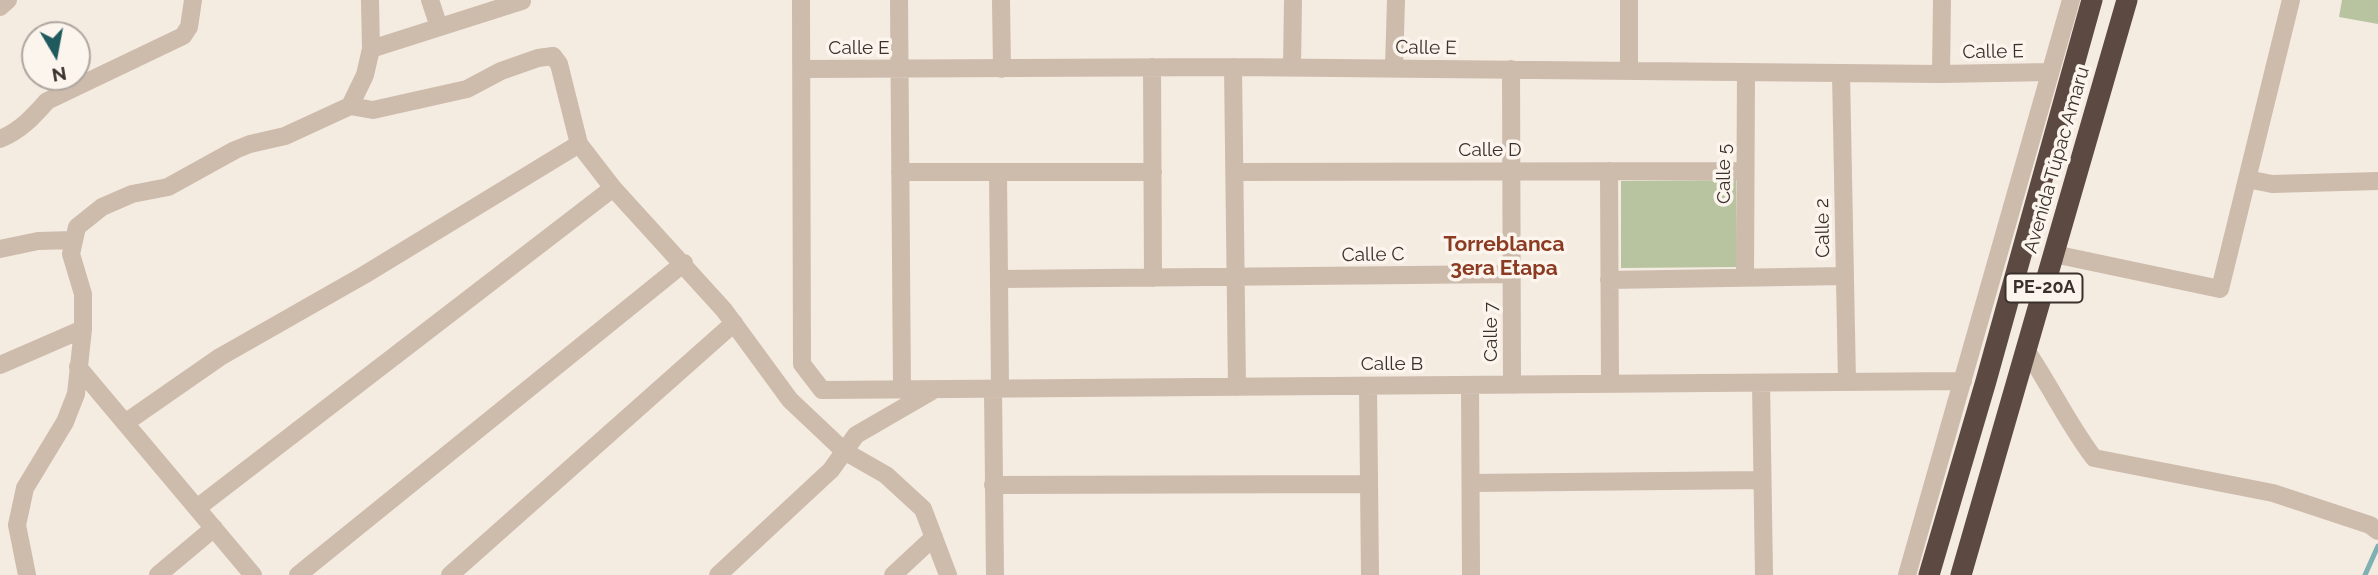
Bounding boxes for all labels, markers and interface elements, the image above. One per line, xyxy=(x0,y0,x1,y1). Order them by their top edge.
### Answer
north arrow xyxy=(21,21,91,91)
street label: Calle E xyxy=(1395,36,1457,60)
street label: Calle E xyxy=(828,37,890,59)
street label: Calle E xyxy=(1962,40,2024,64)
text: N xyxy=(50,63,68,87)
street label: Avenida Túpac Amaru xyxy=(2019,64,2095,256)
street label: Calle D xyxy=(1458,139,1522,161)
street label: Calle 5 xyxy=(1713,144,1735,204)
street label: Calle 2 xyxy=(1811,198,1835,258)
district label: Torreblanca 3era Etapa xyxy=(1444,232,1564,282)
street label: Calle C xyxy=(1341,243,1405,267)
road number: PE-20A xyxy=(2006,274,2082,302)
street label: Calle 7 xyxy=(1480,302,1502,362)
street label: Calle B xyxy=(1361,353,1423,375)

